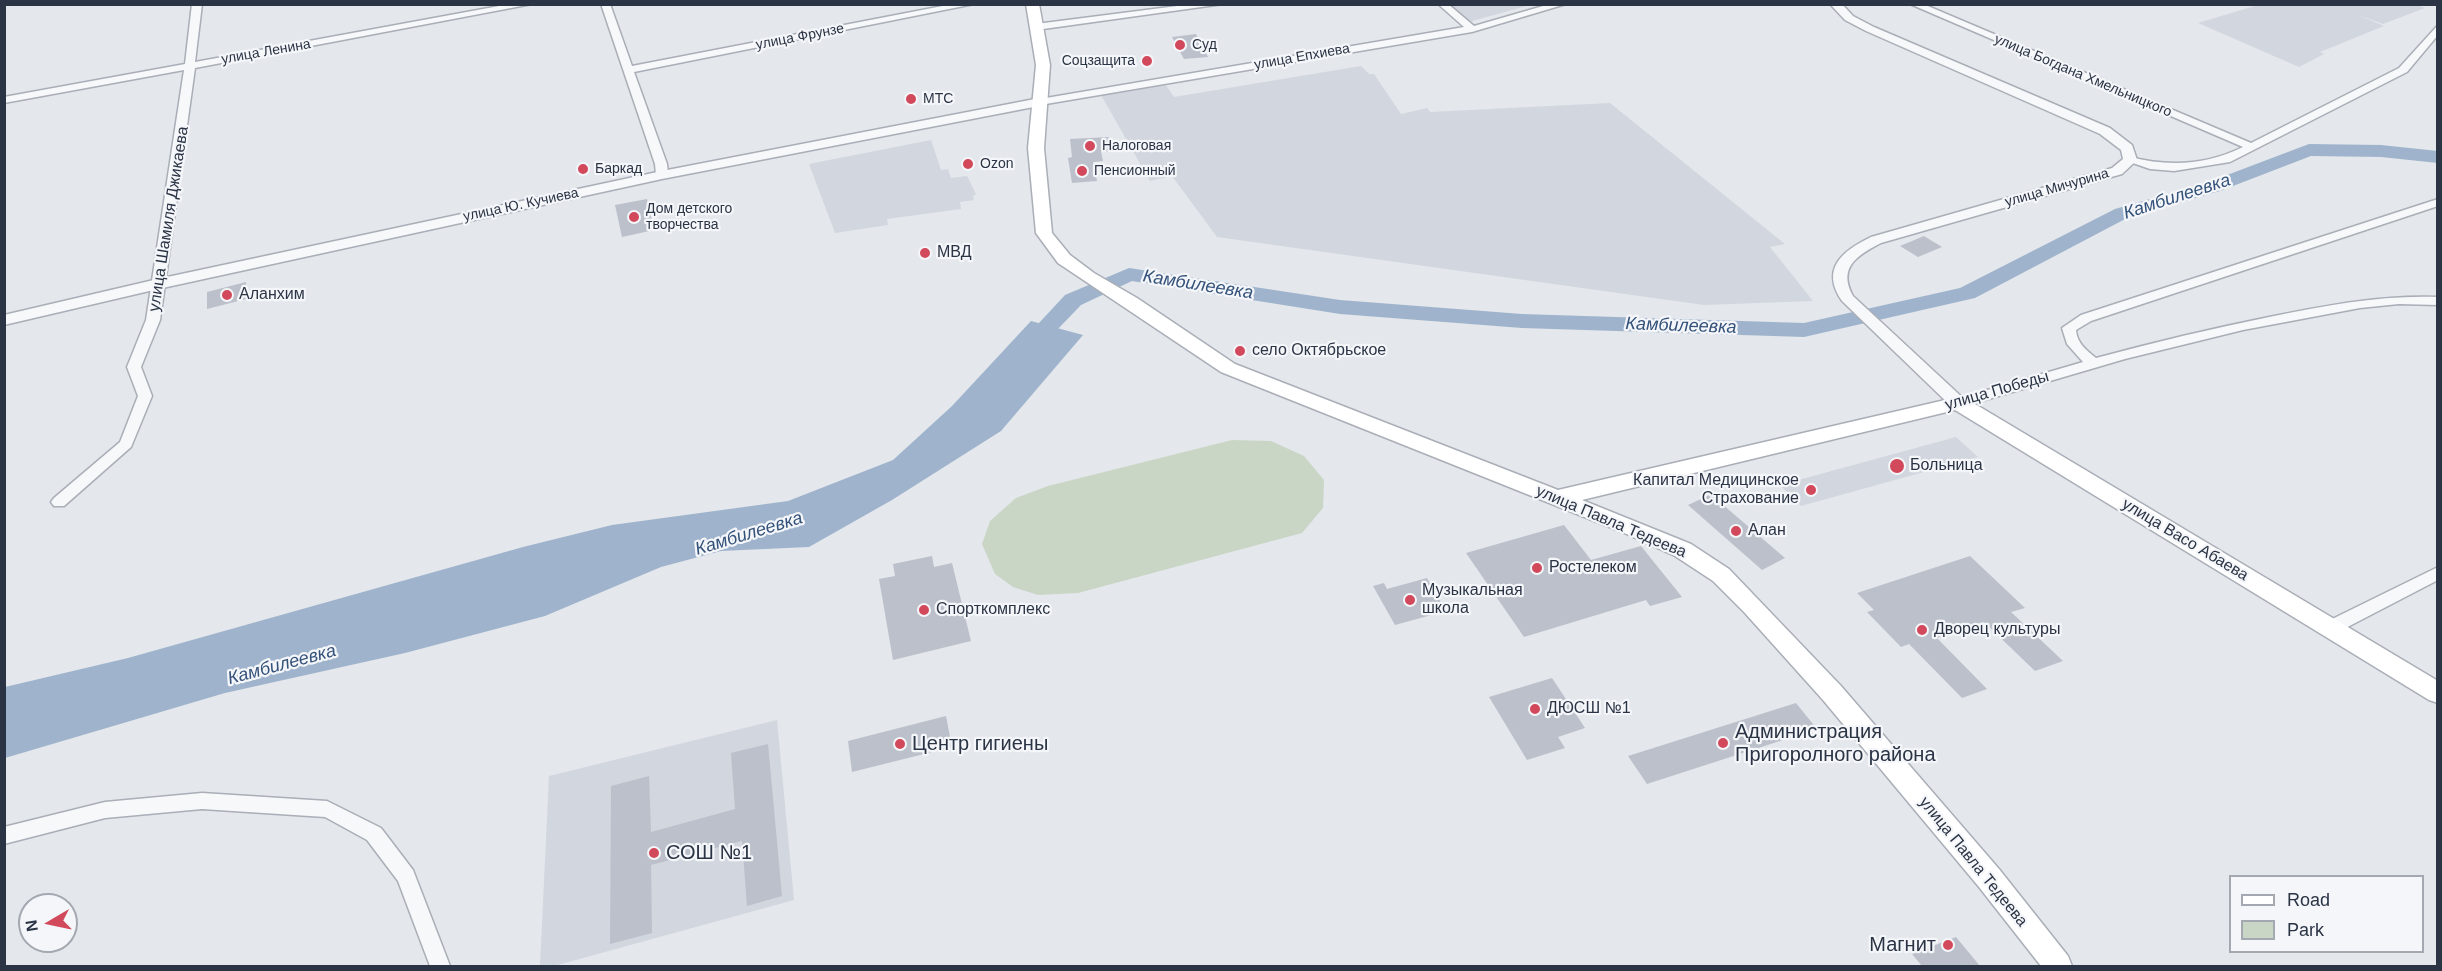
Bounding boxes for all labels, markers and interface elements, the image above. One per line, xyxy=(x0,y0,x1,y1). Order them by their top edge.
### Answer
street label: улица Фрунзе xyxy=(755,20,845,54)
street label: улица Богдана Хмельницкого xyxy=(1992,31,2174,121)
street label: улица Ленина xyxy=(220,36,312,68)
place label: Суд xyxy=(1192,37,1217,53)
marker: Суд xyxy=(1173,38,1187,52)
street label: улица Епхиева xyxy=(1253,40,1351,74)
place label: Соцзащита xyxy=(1062,53,1135,69)
marker: Соцзащита xyxy=(1140,54,1154,68)
place label: МТС xyxy=(923,91,953,107)
marker: МТС xyxy=(904,92,918,106)
street label: улица Шамиля Джикаева xyxy=(145,125,193,313)
place label: Налоговая xyxy=(1102,138,1171,154)
marker: Налоговая xyxy=(1083,139,1097,153)
place label: Ozon xyxy=(980,156,1013,172)
marker: Ozon xyxy=(961,157,975,171)
place label: Баркад xyxy=(595,161,642,177)
marker: Баркад xyxy=(576,162,590,176)
place label: Пенсионный xyxy=(1094,163,1176,179)
marker: Пенсионный xyxy=(1075,164,1089,178)
street label: улица Мичурина xyxy=(2003,165,2111,211)
water label: Камбилеевка xyxy=(2121,170,2233,224)
street label: улица Ю. Кучиева xyxy=(462,185,580,225)
place label: Дом детского творчества xyxy=(646,201,732,234)
marker: Дом детского творчества xyxy=(627,210,641,224)
place label: МВД xyxy=(937,243,971,263)
marker: МВД xyxy=(918,246,932,260)
water label: Камбилеевка xyxy=(1141,266,1255,304)
place label: Аланхим xyxy=(239,285,305,305)
marker: Аланхим xyxy=(220,288,234,302)
water label: Камбилеевка xyxy=(1625,313,1737,339)
place label: село Октябрьское xyxy=(1252,341,1386,361)
marker: село Октябрьское xyxy=(1233,344,1247,358)
street label: улица Победы xyxy=(1943,367,2051,415)
place label: Больница xyxy=(1910,456,1983,476)
marker: Больница xyxy=(1888,457,1906,475)
place label: Капитал Медицинское Страхование xyxy=(1633,471,1799,509)
street label: улица Павла Тедеева xyxy=(1533,482,1689,562)
marker: Капитал Медицинское Страхование xyxy=(1804,483,1818,497)
street label: улица Васо Абаева xyxy=(2118,495,2252,585)
water label: Камбилеевка xyxy=(693,507,805,561)
place label: Алан xyxy=(1748,521,1786,541)
marker: Алан xyxy=(1729,524,1743,538)
place label: Ростелеком xyxy=(1549,558,1637,578)
marker: Ростелеком xyxy=(1530,561,1544,575)
place label: Музыкальная школа xyxy=(1422,581,1523,619)
marker: Музыкальная школа xyxy=(1403,593,1417,607)
place label: Спорткомплекс xyxy=(936,600,1050,620)
marker: Спорткомплекс xyxy=(917,603,931,617)
place label: Дворец культуры xyxy=(1934,620,2060,640)
marker: Дворец культуры xyxy=(1915,623,1929,637)
water label: Камбилеевка xyxy=(226,640,338,690)
place label: ДЮСШ №1 xyxy=(1547,699,1631,719)
marker: ДЮСШ №1 xyxy=(1528,702,1542,716)
place label: Администрация Пригоролного района xyxy=(1735,720,1936,767)
place label: Центр гигиены xyxy=(912,732,1048,756)
marker: Администрация Пригоролного района xyxy=(1716,736,1730,750)
marker: Центр гигиены xyxy=(893,737,907,751)
street label: улица Павла Тедеева xyxy=(1915,793,2031,931)
place label: СОШ №1 xyxy=(666,841,752,865)
marker: СОШ №1 xyxy=(647,846,661,860)
legend xyxy=(2229,875,2424,953)
text: Road xyxy=(2287,890,2330,910)
north arrow xyxy=(18,893,78,953)
text: N xyxy=(22,919,41,933)
text: Park xyxy=(2287,920,2324,940)
place label: Магнит xyxy=(1869,933,1936,957)
marker: Магнит xyxy=(1941,938,1955,952)

